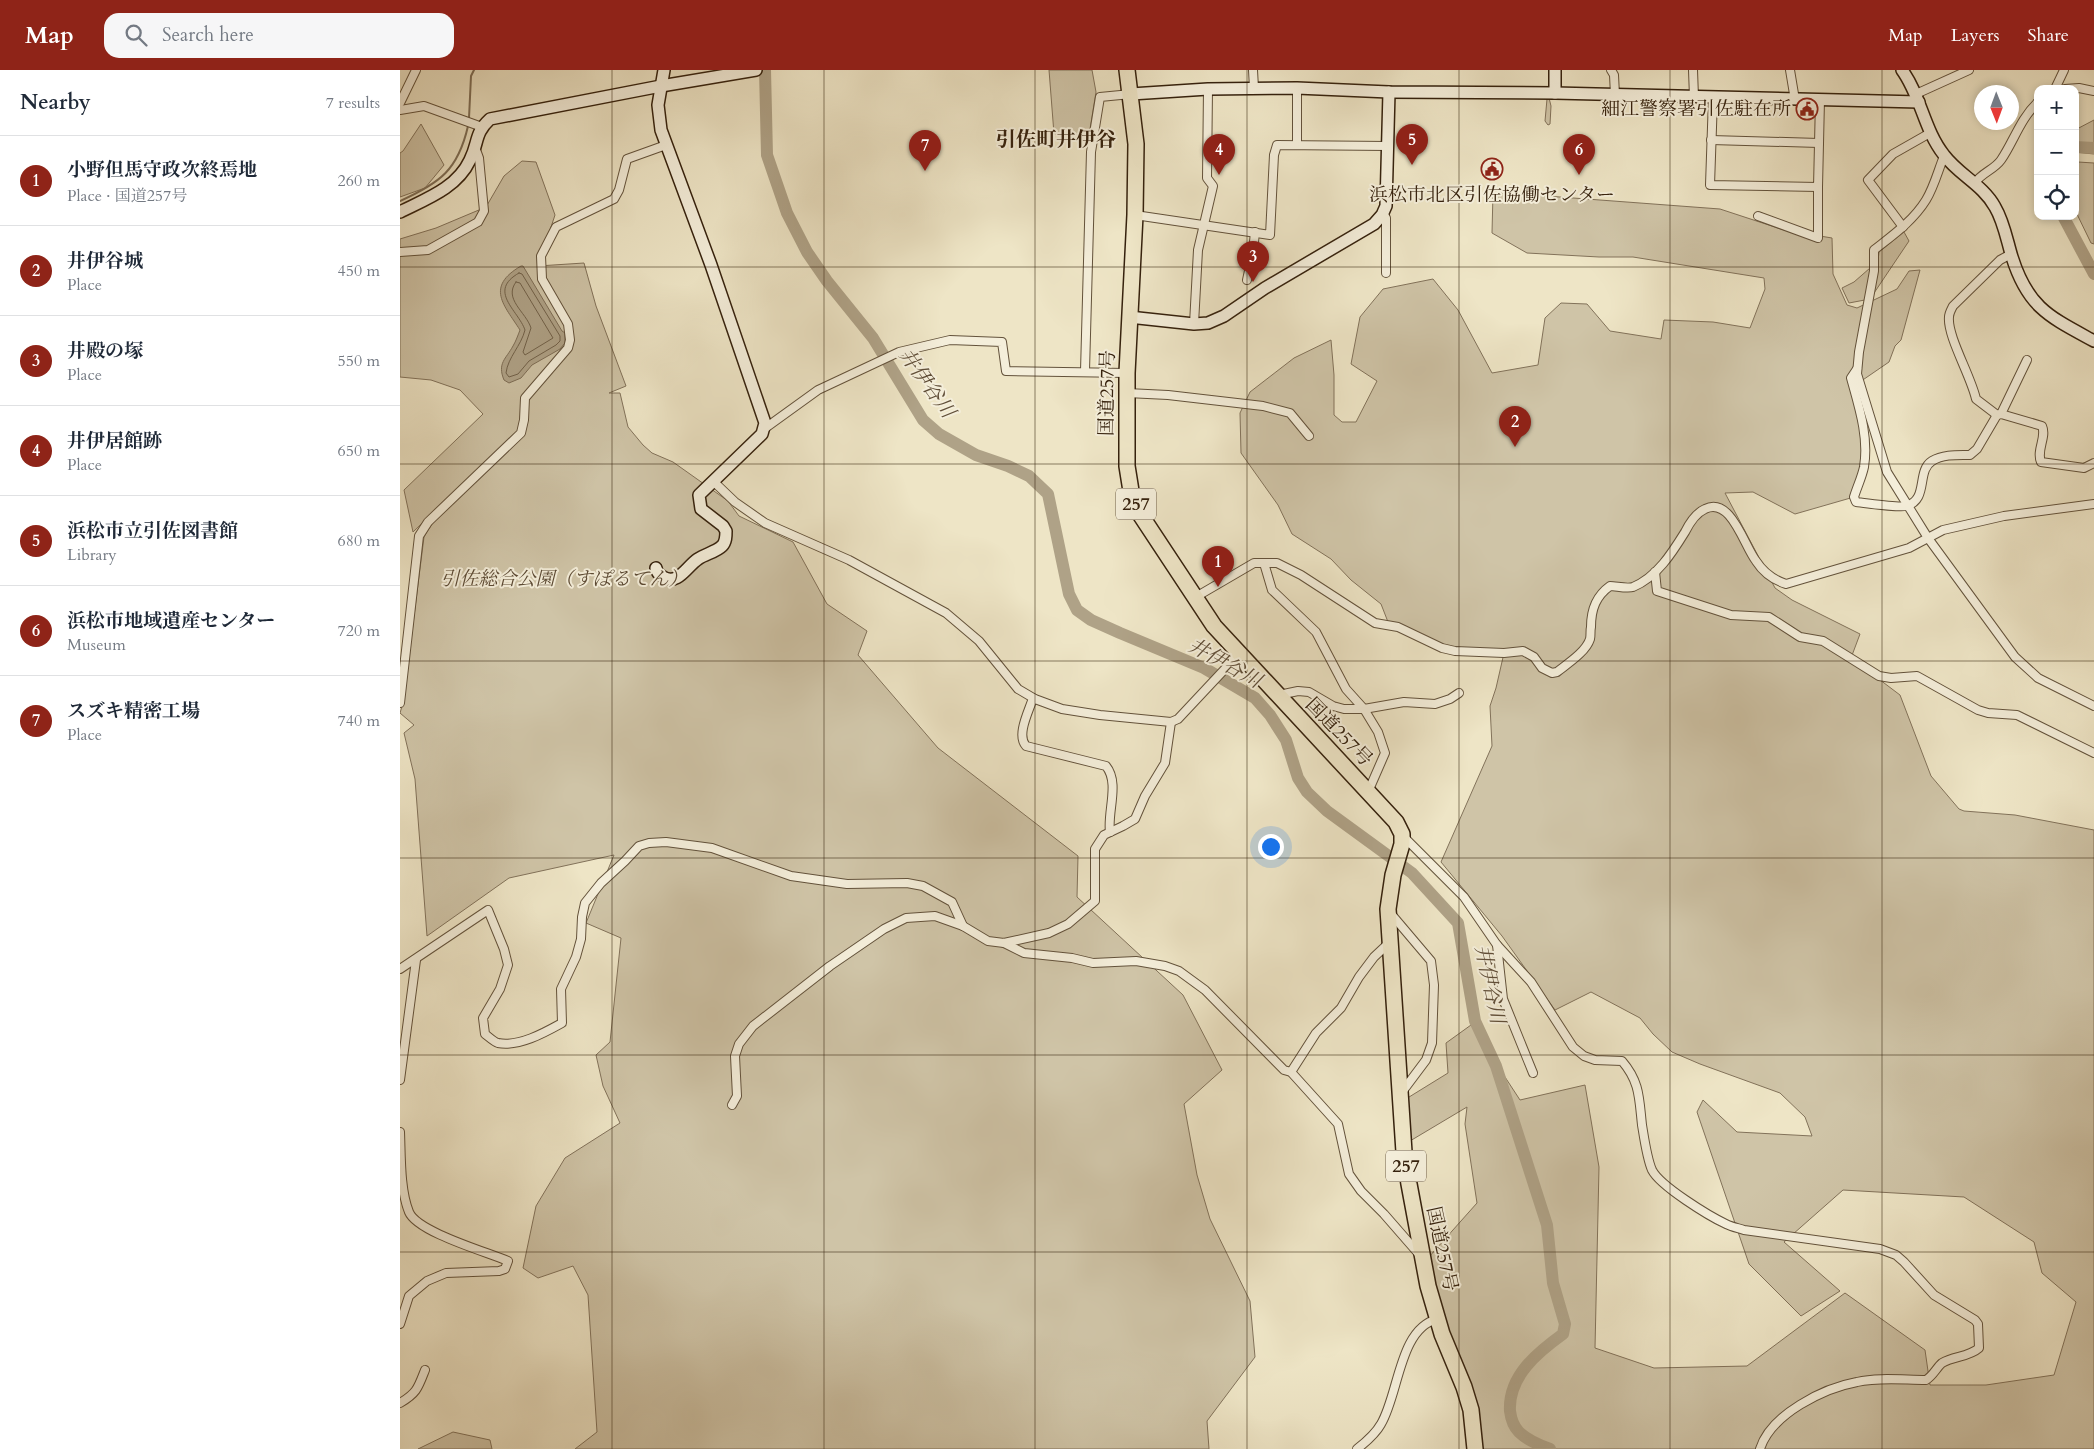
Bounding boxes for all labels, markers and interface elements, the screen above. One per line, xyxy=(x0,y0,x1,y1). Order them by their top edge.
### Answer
search box xyxy=(104,13,454,58)
text: Map xyxy=(25,19,74,52)
icon: search xyxy=(122,21,150,49)
text: Search here xyxy=(162,22,254,48)
text: Map xyxy=(1888,23,1923,48)
text: Layers xyxy=(1951,23,2000,48)
text: Share xyxy=(2028,23,2069,48)
north arrow xyxy=(1974,85,2019,130)
map controls xyxy=(2034,85,2079,220)
button: + xyxy=(2034,85,2079,130)
text: Nearby xyxy=(20,88,91,117)
text: 7 results xyxy=(326,92,380,114)
place label: 細江警察署引佐駐在所 xyxy=(1601,96,1791,122)
public building icon: 細江警察署引佐駐在所 xyxy=(1795,97,1819,121)
pin: 5 xyxy=(1396,124,1428,165)
district label: 引佐町井伊谷 xyxy=(996,126,1116,153)
pin: 7 xyxy=(909,130,941,171)
button: − xyxy=(2034,130,2079,175)
pin: 4 xyxy=(1203,134,1235,175)
pin: 6 xyxy=(1563,134,1595,175)
text: 小野但馬守政次終焉地 xyxy=(67,157,257,183)
public building icon: 浜松市北区引佐協働センター xyxy=(1480,157,1504,181)
text: 1 xyxy=(32,170,40,192)
text: 260 m xyxy=(338,170,380,192)
button: locate xyxy=(2034,175,2079,220)
place label: 浜松市北区引佐協働センター xyxy=(1369,182,1615,208)
text: Place · 国道257号 xyxy=(67,185,187,207)
pin: 3 xyxy=(1237,241,1269,282)
text: 井伊谷城 xyxy=(67,248,143,274)
text: 2 xyxy=(32,260,40,282)
text: 450 m xyxy=(338,260,380,282)
text: Place xyxy=(67,274,102,296)
text: 井殿の塚 xyxy=(67,338,143,364)
water label: 井伊谷川 xyxy=(893,343,963,425)
text: 3 xyxy=(32,350,40,372)
text: 550 m xyxy=(338,350,380,372)
street label: 国道257号 xyxy=(1093,350,1121,436)
text: Place xyxy=(67,364,102,386)
pin: 2 xyxy=(1499,406,1531,447)
text: 井伊居館跡 xyxy=(67,428,162,454)
text: 4 xyxy=(32,440,40,462)
text: 650 m xyxy=(338,440,380,462)
text: Place xyxy=(67,454,102,476)
road number: 257 xyxy=(1116,488,1156,519)
text: 浜松市立引佐図書館 xyxy=(67,518,238,544)
text: 5 xyxy=(32,530,40,552)
text: 680 m xyxy=(338,530,380,552)
text: Library xyxy=(67,544,117,566)
pin: 1 xyxy=(1202,546,1234,587)
park label: 引佐総合公園（すぽるてん） xyxy=(441,566,687,592)
text: 浜松市地域遺産センター xyxy=(67,608,275,634)
text: 6 xyxy=(32,620,40,642)
text: 720 m xyxy=(338,620,380,642)
water label: 井伊谷川 xyxy=(1183,632,1268,695)
text: Museum xyxy=(67,634,126,656)
street label: 国道257号 xyxy=(1300,692,1378,772)
text: スズキ精密工場 xyxy=(67,698,200,724)
text: 7 xyxy=(32,710,40,732)
text: 740 m xyxy=(338,710,380,732)
text: Place xyxy=(67,724,102,746)
your location xyxy=(1258,834,1284,860)
water label: 井伊谷川 xyxy=(1468,942,1512,1028)
road number: 257 xyxy=(1386,1150,1426,1182)
street label: 国道257号 xyxy=(1420,1204,1464,1294)

